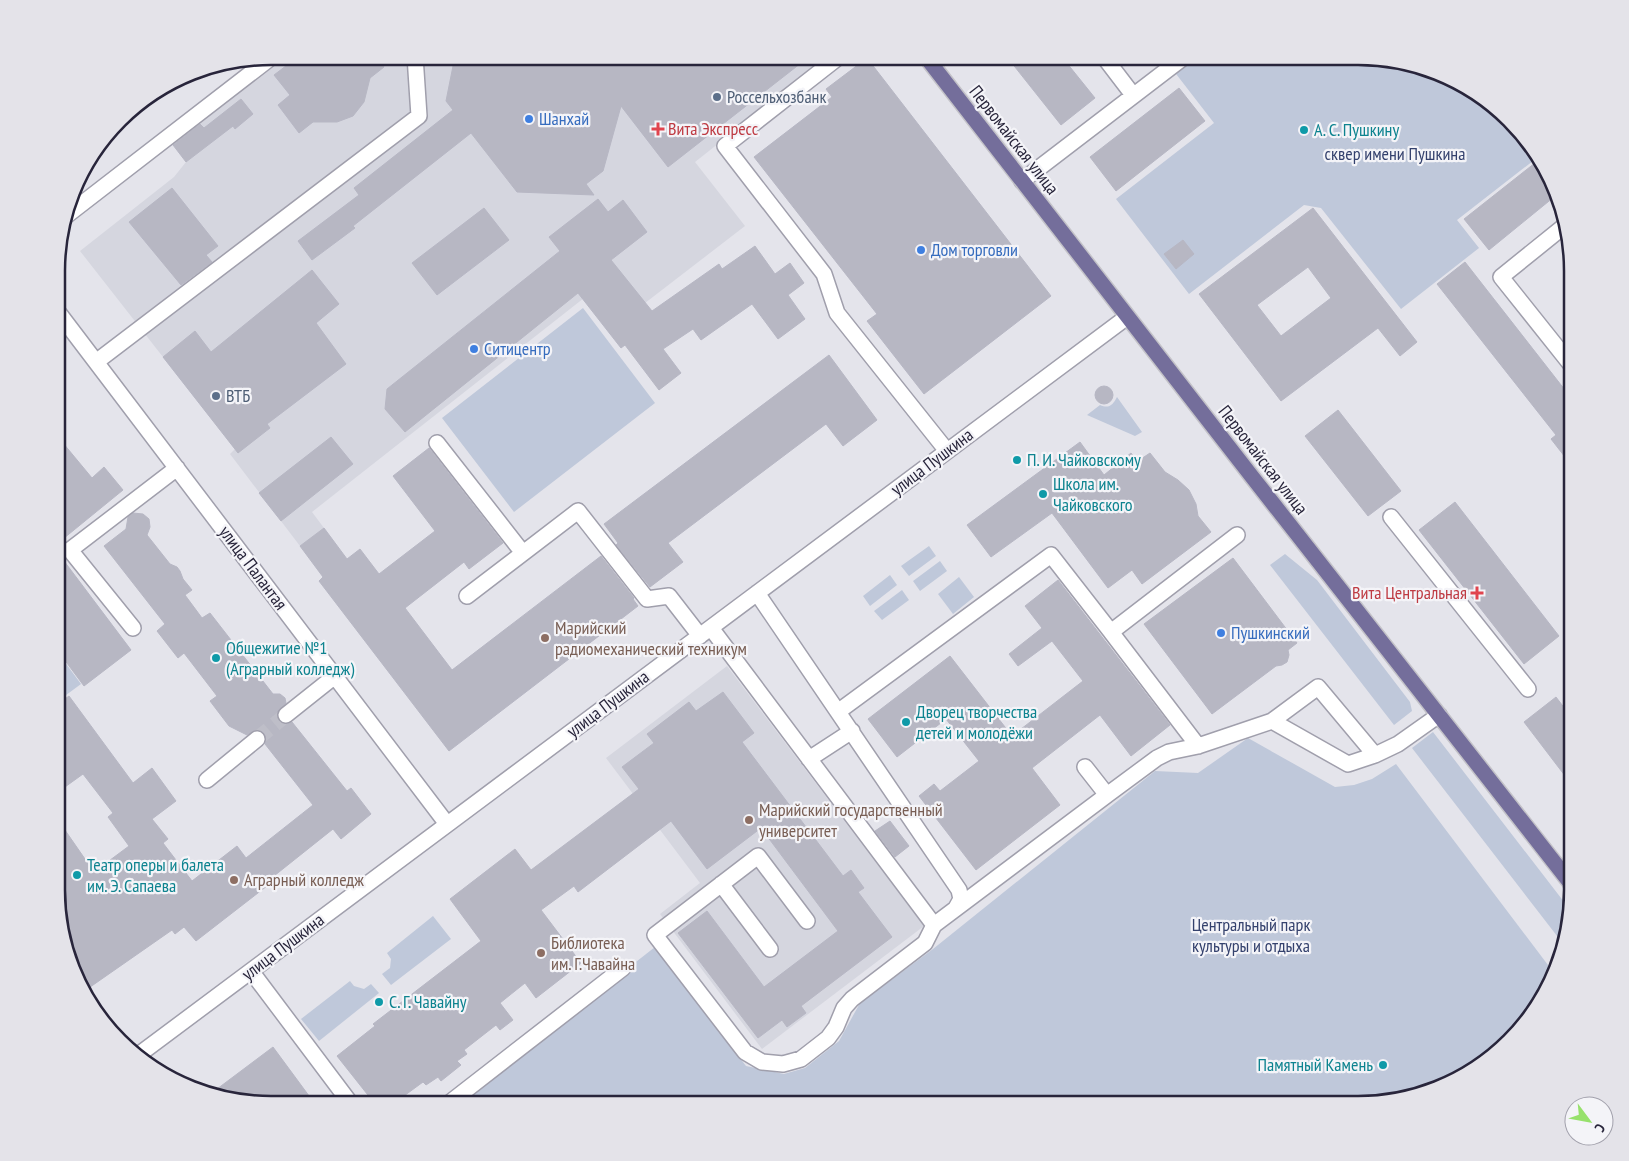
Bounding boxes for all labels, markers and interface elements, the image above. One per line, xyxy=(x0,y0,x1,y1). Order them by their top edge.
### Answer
street label: Первомайская улица xyxy=(965,80,1064,199)
place label: Россельхозбанк xyxy=(727,85,826,108)
marker: Россельхозбанк xyxy=(711,91,723,103)
place label: Шанхай xyxy=(539,107,589,130)
marker: Шанхай xyxy=(523,113,535,125)
place label: Вита Экспресс xyxy=(668,117,759,140)
place label: А. С. Пушкину xyxy=(1314,118,1399,141)
marker: Вита Экспресс xyxy=(652,123,664,135)
marker: А. С. Пушкину xyxy=(1298,124,1310,136)
park label: сквер имени Пушкина xyxy=(1325,142,1465,165)
place label: Дом торговли xyxy=(931,238,1018,261)
marker: Дом торговли xyxy=(915,244,927,256)
place label: Ситицентр xyxy=(484,337,551,360)
marker: Ситицентр xyxy=(468,343,480,355)
place label: ВТБ xyxy=(226,384,250,407)
marker: ВТБ xyxy=(210,390,222,402)
street label: Первомайская улица xyxy=(1214,400,1313,519)
street label: улица Пушкина xyxy=(886,423,978,500)
place label: П. И. Чайковскому xyxy=(1027,448,1141,471)
marker: П. И. Чайковскому xyxy=(1011,454,1023,466)
place label: Школа им. Чайковского xyxy=(1053,472,1133,516)
marker: Школа им. Чайковского xyxy=(1037,488,1049,500)
street label: улица Палантая xyxy=(214,521,293,614)
place label: Вита Центральная xyxy=(1352,581,1467,604)
marker: Вита Центральная xyxy=(1471,587,1483,599)
place label: Марийский радиомеханический техникум xyxy=(555,616,747,660)
place label: Пушкинский xyxy=(1231,621,1310,644)
marker: Пушкинский xyxy=(1215,627,1227,639)
marker: Марийский радиомеханический техникум xyxy=(539,632,551,644)
place label: Общежитие №1 (Аграрный колледж) xyxy=(226,636,355,680)
marker: Общежитие №1 (Аграрный колледж) xyxy=(210,652,222,664)
street label: улица Пушкина xyxy=(562,665,654,742)
place label: Дворец творчества детей и молодёжи xyxy=(916,700,1037,744)
marker: Дворец творчества детей и молодёжи xyxy=(900,716,912,728)
place label: Марийский государственный университет xyxy=(759,798,943,842)
marker: Марийский государственный университет xyxy=(743,814,755,826)
place label: Театр оперы и балета им. Э. Сапаева xyxy=(87,853,224,897)
place label: Аграрный колледж xyxy=(244,868,364,891)
marker: Театр оперы и балета им. Э. Сапаева xyxy=(71,869,83,881)
marker: Аграрный колледж xyxy=(228,874,240,886)
street label: улица Пушкина xyxy=(237,908,329,985)
park label: Центральный парк культуры и отдыха xyxy=(1192,913,1310,957)
place label: Библиотека им. Г.Чавайна xyxy=(551,931,635,975)
marker: Библиотека им. Г.Чавайна xyxy=(535,947,547,959)
place label: С. Г. Чавайну xyxy=(389,990,467,1013)
marker: С. Г. Чавайну xyxy=(373,996,385,1008)
place label: Памятный Камень xyxy=(1257,1053,1373,1076)
marker: Памятный Камень xyxy=(1377,1059,1389,1071)
north arrow xyxy=(1564,1096,1614,1146)
text: С xyxy=(1590,1120,1609,1136)

